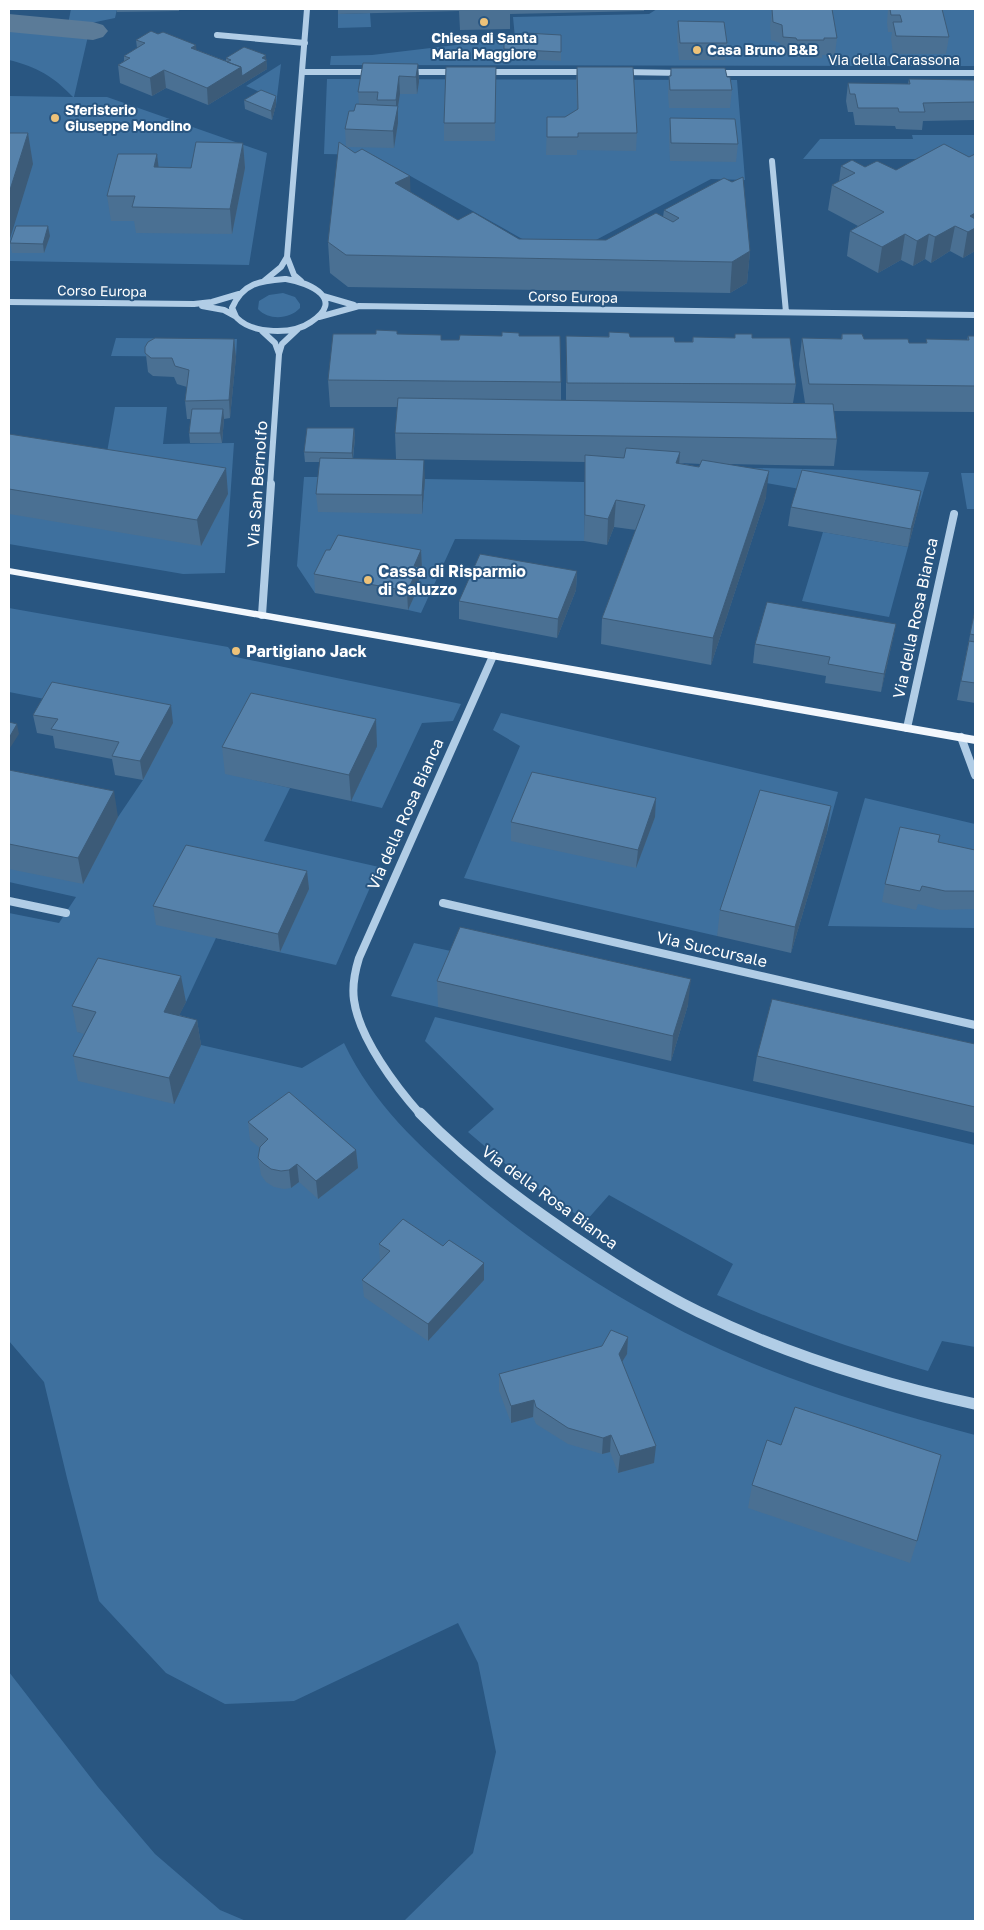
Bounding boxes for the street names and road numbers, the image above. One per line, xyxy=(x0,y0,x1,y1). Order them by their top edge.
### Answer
street label: Via della Carassona xyxy=(828,51,960,68)
street label: Corso Europa xyxy=(57,281,147,300)
street label: Corso Europa xyxy=(528,287,618,306)
street label: Via San Bernolfo xyxy=(243,420,271,548)
street label: Via della Rosa Bianca xyxy=(888,536,942,700)
street label: Via della Rosa Bianca xyxy=(363,735,447,893)
street label: Via Succursale xyxy=(655,927,769,971)
street label: Via della Rosa Bianca xyxy=(478,1141,622,1253)

